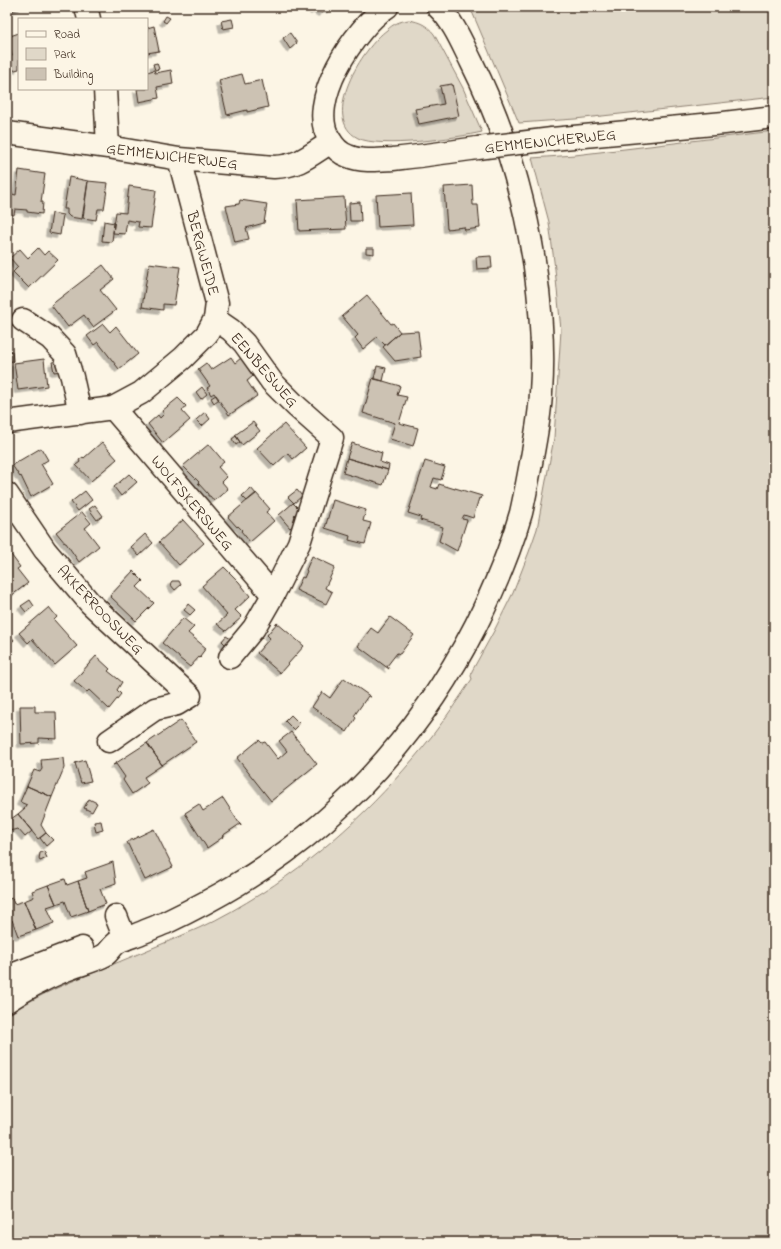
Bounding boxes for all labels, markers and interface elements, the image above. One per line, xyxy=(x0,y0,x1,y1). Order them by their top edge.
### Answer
legend xyxy=(18,18,148,90)
text: Road xyxy=(54,26,80,44)
text: Park xyxy=(54,46,76,64)
text: Building xyxy=(53,66,93,85)
street label: GEMMENICHERWEG xyxy=(483,123,617,161)
street label: GEMMENICHERWEG xyxy=(105,137,239,177)
street label: BERGWEIDE xyxy=(179,208,225,299)
street label: EENBESWEG xyxy=(224,327,303,413)
street label: WOLFSKERSWEG xyxy=(144,450,239,556)
street label: AKKERROOSWEG xyxy=(51,560,149,661)

